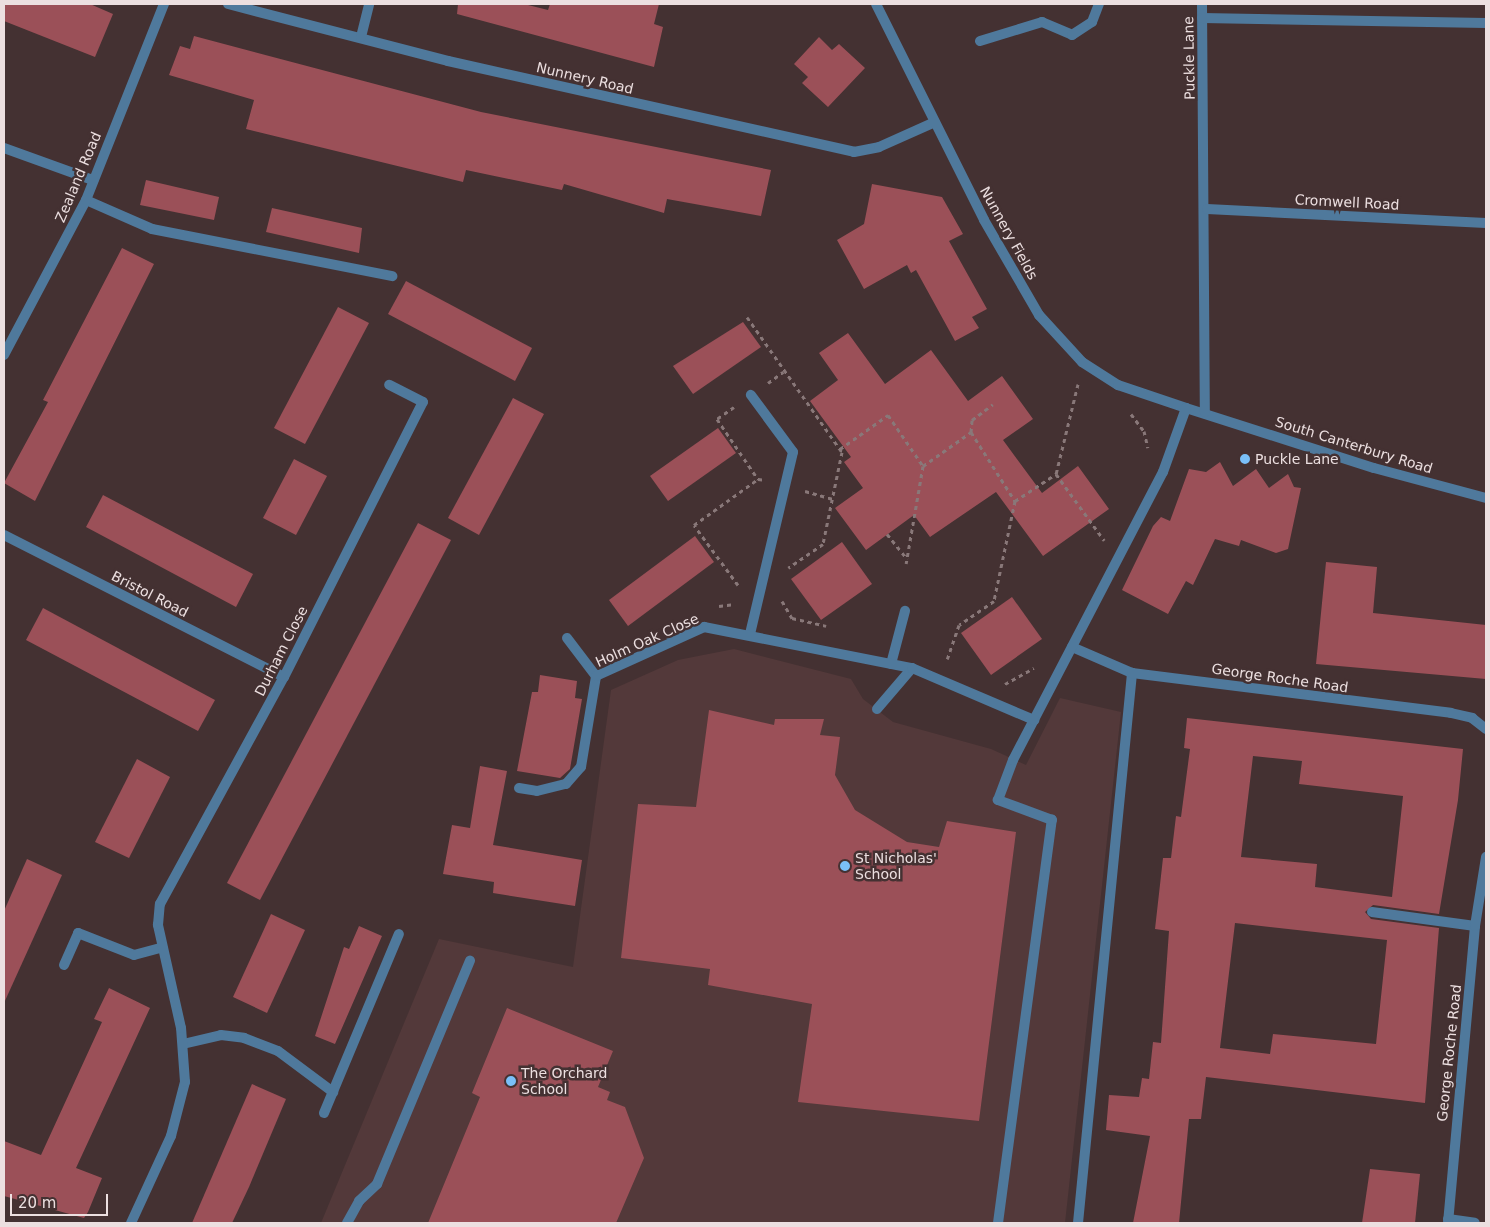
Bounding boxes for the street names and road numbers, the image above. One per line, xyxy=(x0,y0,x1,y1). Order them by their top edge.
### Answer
street label: Puckle Lane xyxy=(1180,16,1198,100)
street label: Nunnery Road xyxy=(535,59,635,97)
street label: Zealand Road xyxy=(51,129,105,225)
street label: Nunnery Fields xyxy=(976,184,1042,282)
street label: Cromwell Road xyxy=(1294,191,1400,213)
street label: South Canterbury Road xyxy=(1273,413,1435,477)
street label: Bristol Road xyxy=(109,567,191,621)
street label: Durham Close xyxy=(251,603,311,699)
street label: Holm Oak Close xyxy=(593,610,701,670)
street label: George Roche Road xyxy=(1211,660,1349,696)
street label: George Roche Road xyxy=(1433,984,1465,1122)

